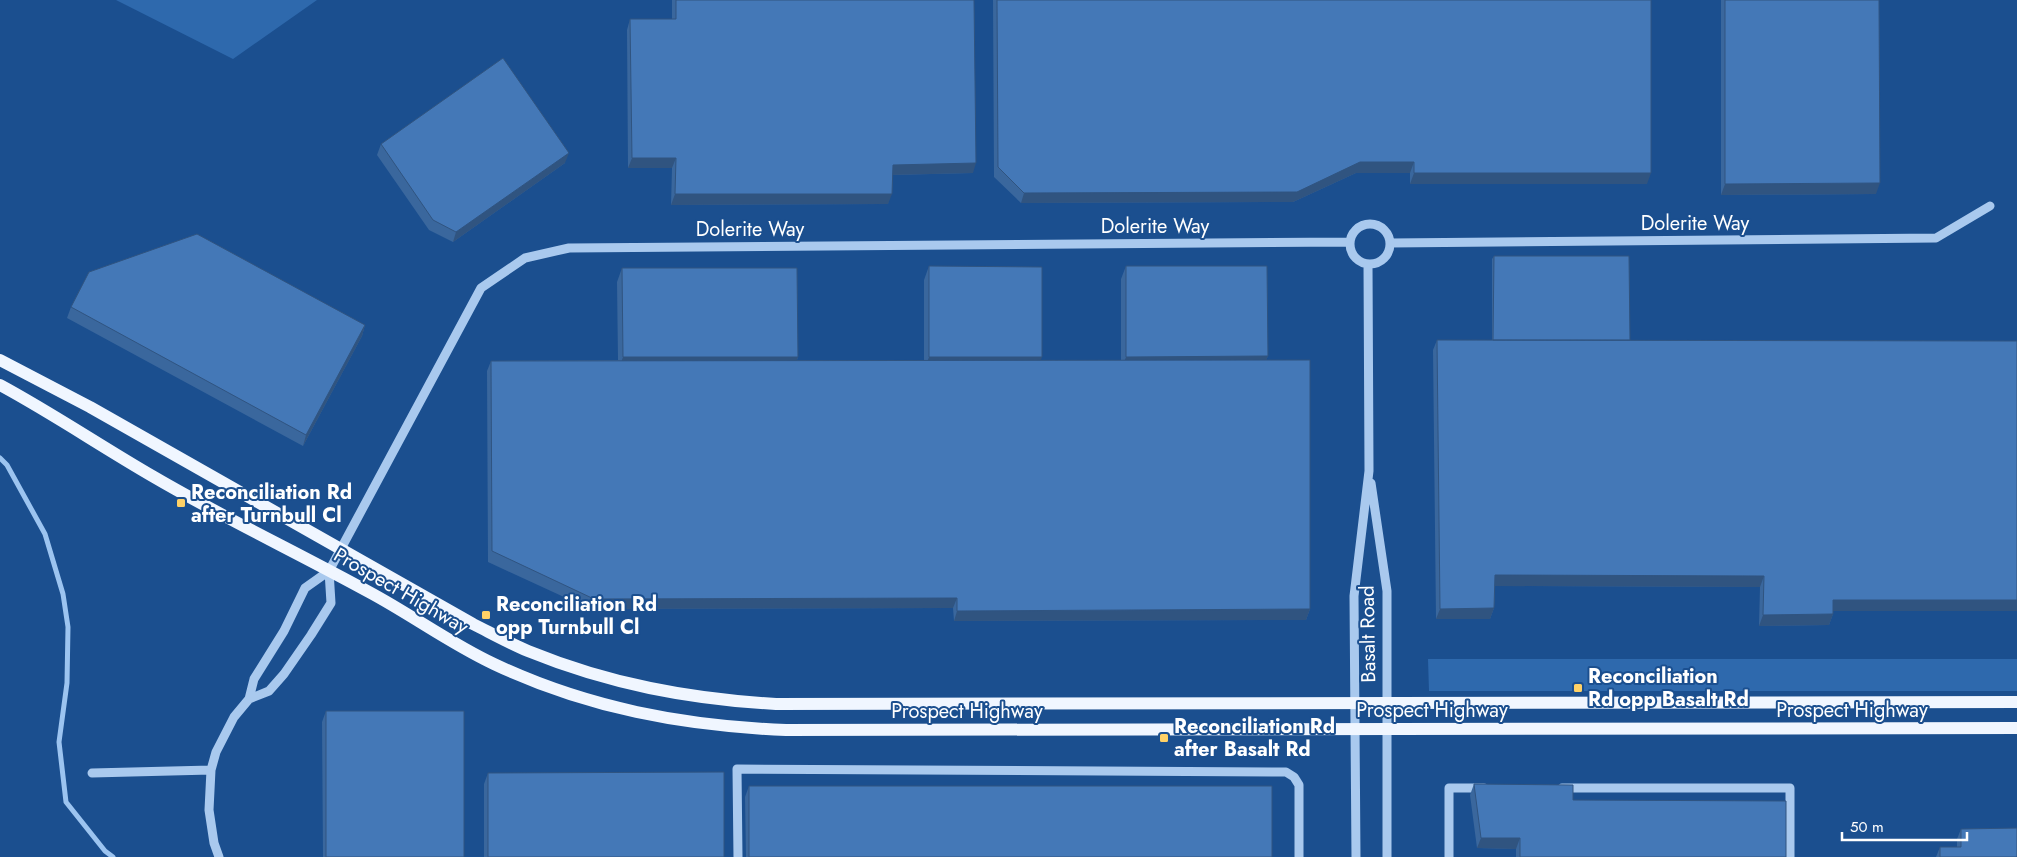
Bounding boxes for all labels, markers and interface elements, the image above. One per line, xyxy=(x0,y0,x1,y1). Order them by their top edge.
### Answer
street label: Dolerite Way xyxy=(1641,209,1750,238)
street label: Dolerite Way xyxy=(1101,212,1210,241)
street label: Dolerite Way xyxy=(696,215,805,244)
place label: Reconciliation Rd after Turnbull Cl xyxy=(191,478,352,530)
marker: Reconciliation Rd after Turnbull Cl xyxy=(175,497,187,509)
street label: Prospect Highway xyxy=(328,541,474,641)
street label: Basalt Road xyxy=(1353,585,1383,683)
place label: Reconciliation Rd opp Turnbull Cl xyxy=(496,590,657,642)
marker: Reconciliation Rd opp Turnbull Cl xyxy=(480,609,492,621)
place label: Reconciliation Rd opp Basalt Rd xyxy=(1588,662,1749,714)
marker: Reconciliation Rd opp Basalt Rd xyxy=(1572,682,1584,694)
street label: Prospect Highway xyxy=(1356,696,1508,725)
street label: Prospect Highway xyxy=(1776,696,1928,725)
street label: Prospect Highway xyxy=(891,697,1043,726)
place label: Reconciliation Rd after Basalt Rd xyxy=(1174,712,1335,764)
marker: Reconciliation Rd after Basalt Rd xyxy=(1158,732,1170,744)
scale bar xyxy=(1842,810,1967,842)
text: 50 m xyxy=(1850,816,1884,838)

